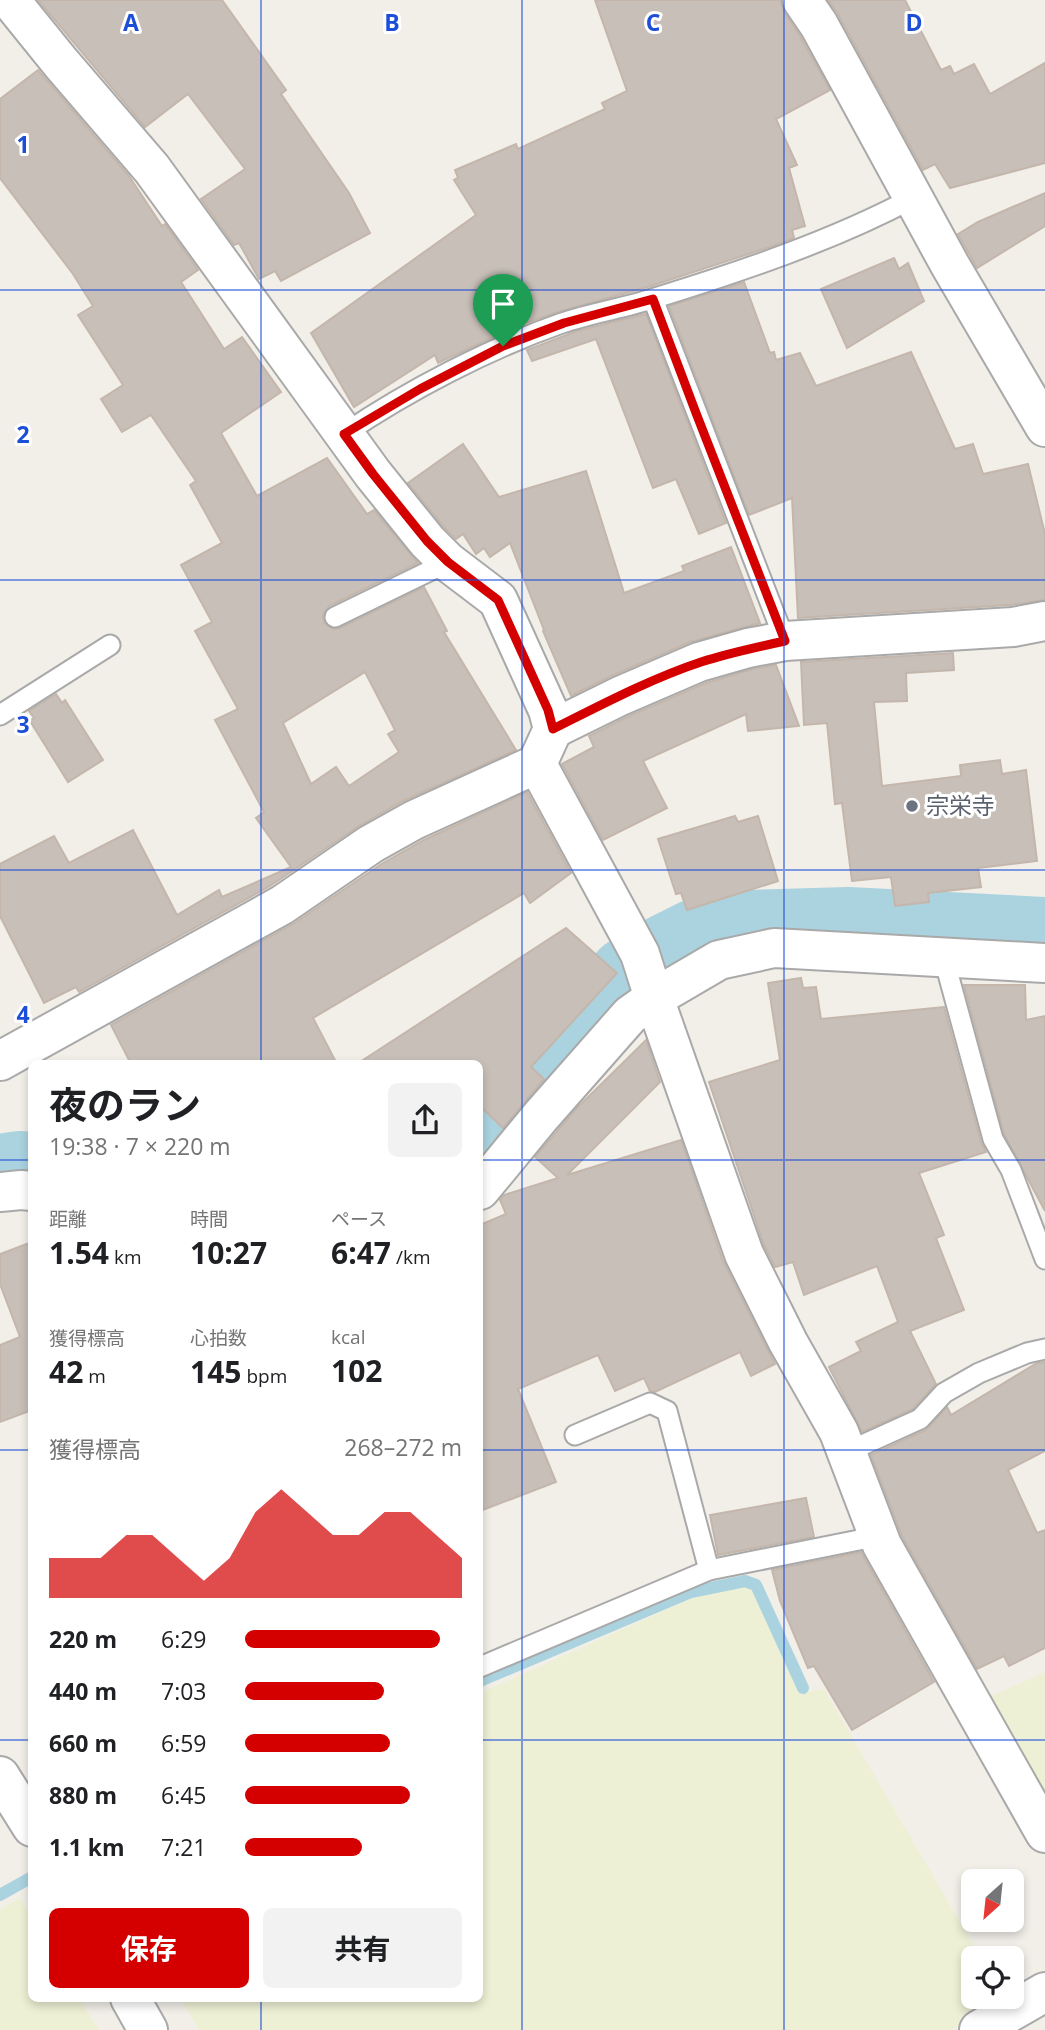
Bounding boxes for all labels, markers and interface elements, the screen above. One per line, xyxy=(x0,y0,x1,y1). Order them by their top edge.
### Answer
text: A xyxy=(123,6,139,38)
text: B xyxy=(384,6,400,38)
text: C xyxy=(646,6,660,38)
text: D xyxy=(905,6,923,38)
text: 1 xyxy=(16,128,30,160)
pin xyxy=(473,274,533,346)
icon: arrive xyxy=(484,285,522,323)
text: 2 xyxy=(16,418,30,450)
text: 3 xyxy=(16,708,30,740)
place label: 宗栄寺 xyxy=(926,789,995,821)
marker: 宗栄寺 xyxy=(904,798,920,814)
text: 4 xyxy=(16,998,30,1030)
text: 夜のラン xyxy=(49,1078,201,1130)
button: share xyxy=(388,1083,462,1157)
text: 19:38 · 7 × 220 m xyxy=(49,1130,231,1162)
text: 距離 xyxy=(49,1206,87,1232)
text: 時間 xyxy=(190,1206,228,1232)
text: ペース xyxy=(331,1206,387,1232)
text: 1.54 xyxy=(49,1232,109,1273)
text: 10:27 xyxy=(190,1232,267,1273)
text: 6:47 xyxy=(331,1232,391,1273)
text: km xyxy=(109,1244,142,1270)
text: /km xyxy=(391,1244,431,1270)
text: kcal xyxy=(331,1324,365,1350)
text: 獲得標高 xyxy=(49,1325,125,1351)
text: 心拍数 xyxy=(190,1325,247,1351)
text: 102 xyxy=(331,1350,382,1391)
text: 42 xyxy=(49,1351,83,1392)
text: 145 xyxy=(190,1351,241,1392)
text: m xyxy=(83,1363,106,1389)
text: bpm xyxy=(241,1363,287,1389)
text: 268–272 m xyxy=(344,1431,462,1463)
text: 獲得標高 xyxy=(49,1433,141,1465)
text: 220 m xyxy=(49,1623,117,1655)
text: 6:29 xyxy=(161,1623,207,1655)
text: 440 m xyxy=(49,1675,117,1707)
text: 7:03 xyxy=(161,1675,207,1707)
text: 660 m xyxy=(49,1727,117,1759)
text: 6:59 xyxy=(161,1727,207,1759)
text: 880 m xyxy=(49,1779,117,1811)
text: 6:45 xyxy=(161,1779,207,1811)
text: 1.1 km xyxy=(49,1831,125,1863)
text: 7:21 xyxy=(161,1831,207,1863)
north arrow xyxy=(961,1869,1024,1932)
map controls xyxy=(961,1869,1024,2009)
button: 保存 xyxy=(49,1908,249,1988)
button: 共有 xyxy=(263,1908,462,1988)
button: locate xyxy=(961,1946,1024,2009)

